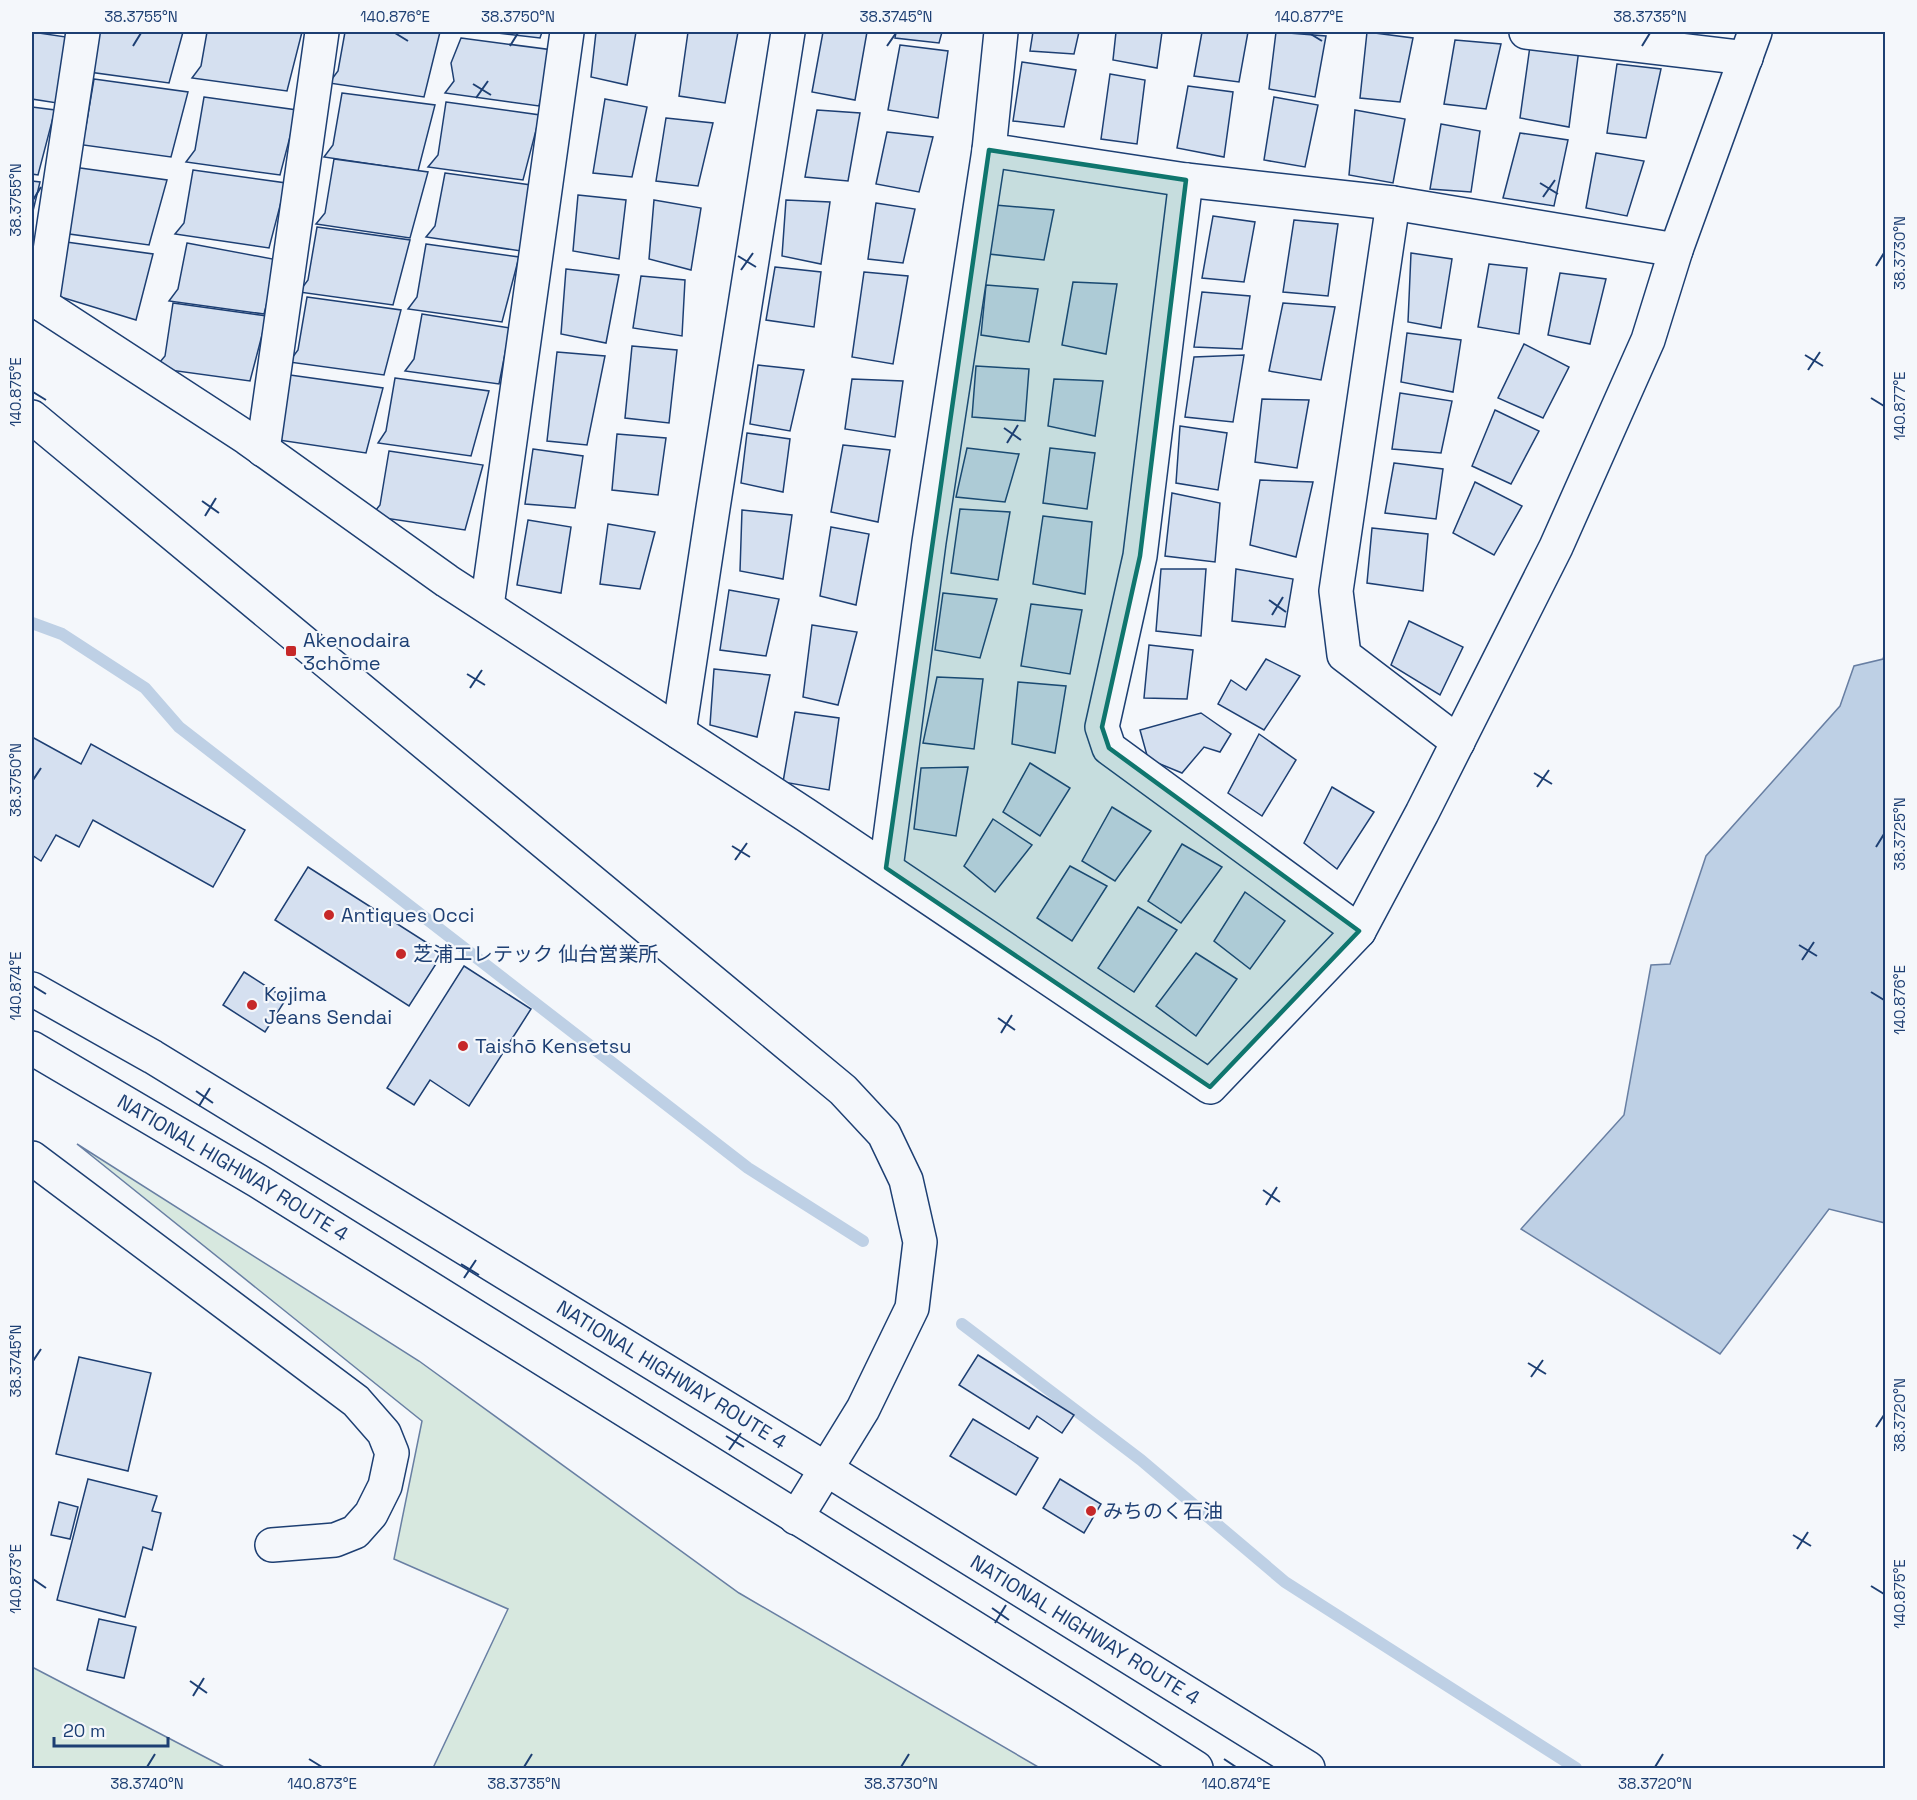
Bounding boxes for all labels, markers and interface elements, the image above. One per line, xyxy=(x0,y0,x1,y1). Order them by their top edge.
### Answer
text: 38.3755°N xyxy=(104,7,178,26)
text: 140.876°E xyxy=(360,7,430,26)
text: 38.3750°N xyxy=(481,7,555,26)
text: 38.3745°N xyxy=(860,7,932,26)
text: 140.877°E xyxy=(1274,7,1344,26)
text: 38.3735°N xyxy=(1613,7,1687,26)
text: 38.3755°N xyxy=(6,163,25,237)
text: 38.3730°N xyxy=(1890,216,1909,290)
text: 140.875°E xyxy=(6,357,25,427)
text: 140.877°E xyxy=(1890,371,1909,441)
place label: Akenodaira 3chōme xyxy=(303,627,410,676)
marker: Akenodaira 3chōme xyxy=(284,644,298,658)
text: 38.3750°N xyxy=(6,743,25,817)
text: 38.3725°N xyxy=(1890,797,1909,871)
place label: Antiques Occi xyxy=(341,902,475,928)
marker: Antiques Occi xyxy=(322,908,336,922)
place label: 芝浦エレテック 仙台営業所 xyxy=(413,941,658,967)
marker: 芝浦エレテック 仙台営業所 xyxy=(394,947,408,961)
text: 140.874°E xyxy=(6,951,25,1021)
text: 140.876°E xyxy=(1890,965,1909,1035)
place label: Kojima Jeans Sendai xyxy=(264,981,392,1030)
marker: Kojima Jeans Sendai xyxy=(245,998,259,1012)
place label: Taishō Kensetsu xyxy=(475,1033,632,1059)
marker: Taishō Kensetsu xyxy=(456,1039,470,1053)
street label: NATIONAL HIGHWAY ROUTE 4 xyxy=(113,1088,353,1247)
street label: NATIONAL HIGHWAY ROUTE 4 xyxy=(552,1294,792,1455)
text: 38.3745°N xyxy=(6,1325,25,1397)
text: 38.3720°N xyxy=(1890,1378,1909,1452)
place label: みちのく石油 xyxy=(1103,1498,1223,1524)
marker: みちのく石油 xyxy=(1084,1504,1098,1518)
text: 140.873°E xyxy=(6,1544,25,1614)
street label: NATIONAL HIGHWAY ROUTE 4 xyxy=(966,1549,1205,1711)
text: 140.875°E xyxy=(1890,1559,1909,1629)
scale bar xyxy=(54,1710,168,1748)
text: 20 m xyxy=(63,1719,106,1742)
text: 38.3740°N xyxy=(110,1774,184,1793)
text: 140.873°E xyxy=(287,1774,357,1793)
text: 38.3735°N xyxy=(487,1774,561,1793)
text: 38.3730°N xyxy=(864,1774,938,1793)
text: 140.874°E xyxy=(1201,1774,1271,1793)
text: 38.3720°N xyxy=(1618,1774,1692,1793)

